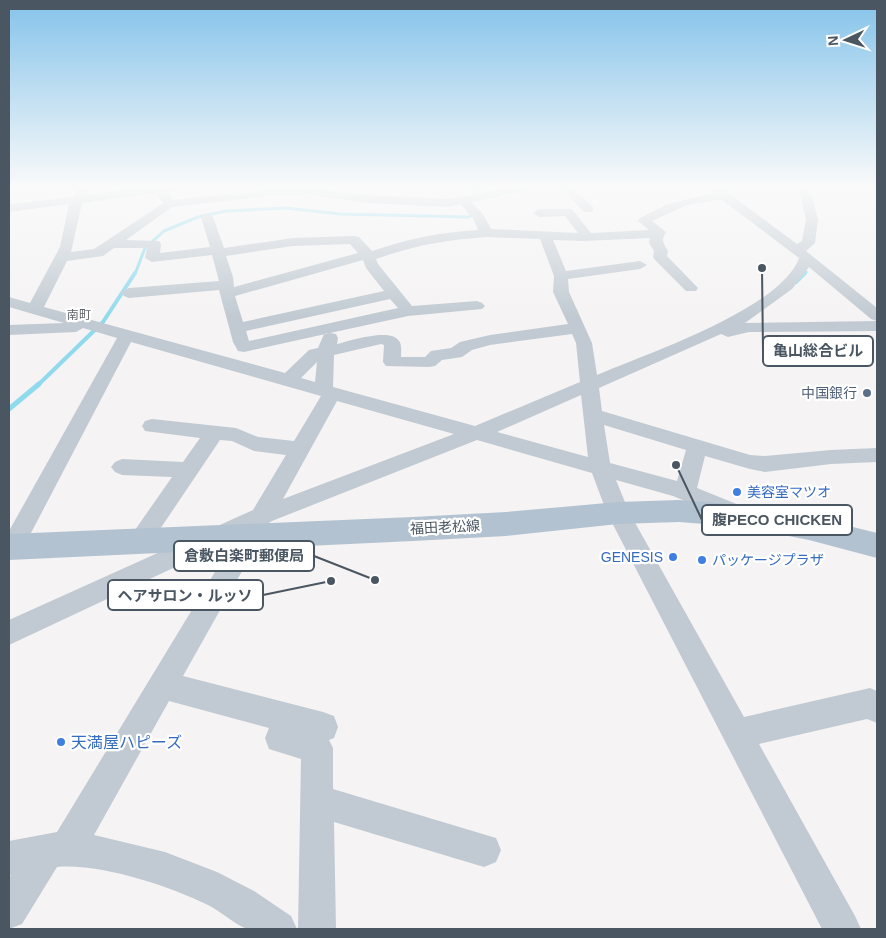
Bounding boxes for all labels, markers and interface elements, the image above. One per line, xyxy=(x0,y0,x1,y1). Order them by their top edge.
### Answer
north arrow xyxy=(821,15,871,65)
text: N xyxy=(825,35,841,47)
district label: 南町 xyxy=(67,308,91,322)
callout: 亀山総合ビル xyxy=(763,336,873,366)
text: 亀山総合ビル xyxy=(773,342,863,359)
place label: 中国銀行 xyxy=(801,385,857,401)
marker: 中国銀行 xyxy=(861,387,873,399)
place label: 美容室マツオ xyxy=(747,484,831,500)
marker: 美容室マツオ xyxy=(731,486,743,498)
callout: 腹PECO CHICKEN xyxy=(702,505,852,535)
text: 腹PECO CHICKEN xyxy=(712,511,842,528)
street label: 福田老松線 xyxy=(410,517,480,537)
callout: 倉敷白楽町郵便局 xyxy=(174,541,314,571)
text: 倉敷白楽町郵便局 xyxy=(184,547,304,564)
place label: GENESIS xyxy=(601,549,663,565)
marker: GENESIS xyxy=(667,551,679,563)
place label: パッケージプラザ xyxy=(712,552,824,568)
marker: パッケージプラザ xyxy=(696,554,708,566)
callout: ヘアサロン・ルッソ xyxy=(108,580,263,610)
text: ヘアサロン・ルッソ xyxy=(117,587,253,604)
place label: 天満屋ハピーズ xyxy=(71,734,182,751)
marker: 天満屋ハピーズ xyxy=(55,736,67,748)

